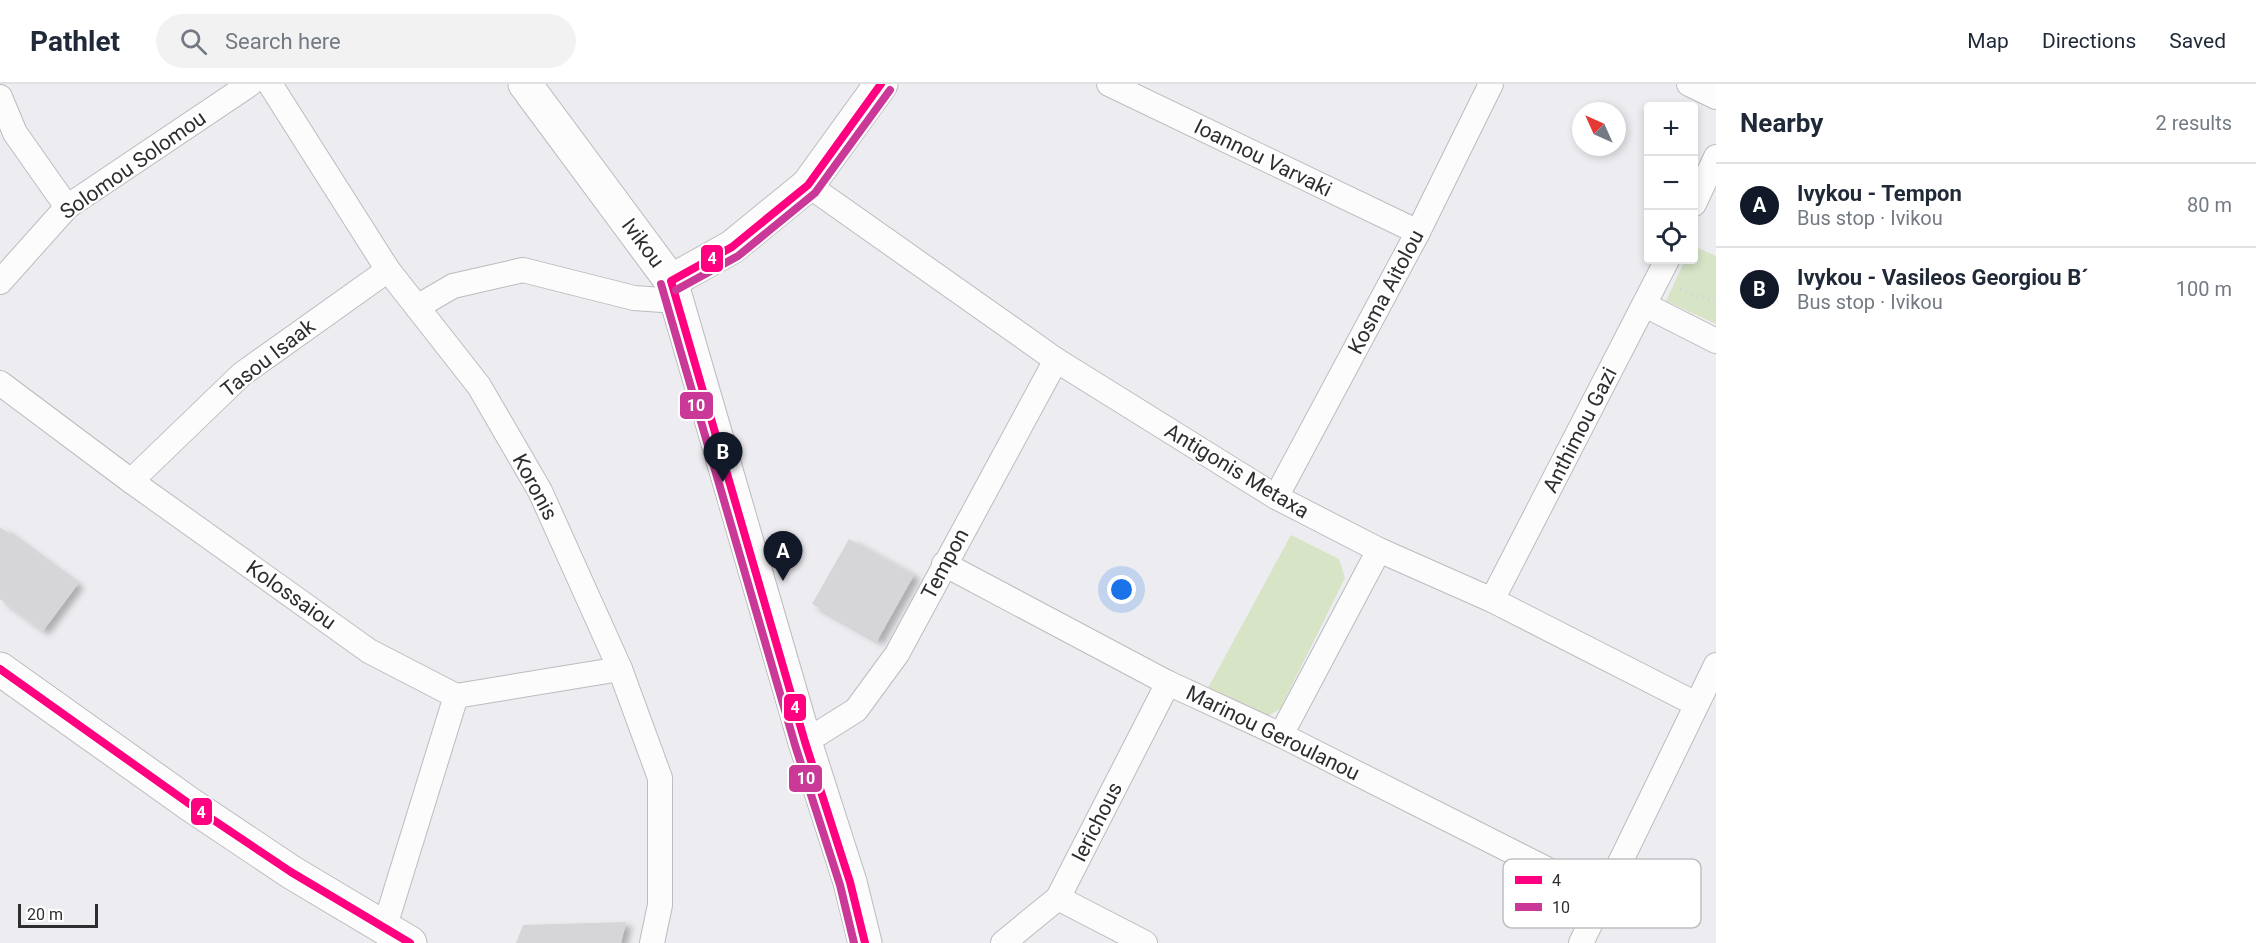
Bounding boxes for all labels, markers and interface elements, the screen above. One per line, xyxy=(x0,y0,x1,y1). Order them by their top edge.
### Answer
search box xyxy=(156,14,576,68)
text: Pathlet xyxy=(30,25,120,58)
icon: search xyxy=(177,25,210,58)
text: Search here xyxy=(225,29,341,54)
text: Map xyxy=(1967,29,2009,53)
text: Directions xyxy=(2042,29,2136,53)
text: Saved xyxy=(2169,29,2226,53)
north arrow xyxy=(1572,102,1626,156)
map controls xyxy=(1644,102,1698,264)
button: + xyxy=(1644,102,1698,156)
street label: Solomou Solomou xyxy=(56,106,210,224)
text: Nearby xyxy=(1740,108,1823,138)
text: 2 results xyxy=(2156,111,2232,135)
street label: Ioannou Varvaki xyxy=(1190,114,1336,202)
button: − xyxy=(1644,156,1698,210)
text: Ivykou - Tempon xyxy=(1797,181,1962,206)
text: A xyxy=(1753,193,1766,217)
text: 80 m xyxy=(2187,193,2232,217)
text: Bus stop · Ivikou xyxy=(1797,206,1943,230)
button: locate xyxy=(1644,210,1698,264)
street label: Ivikou xyxy=(617,214,669,272)
street label: Kosma Aitolou xyxy=(1343,226,1429,358)
line badge: 4 xyxy=(700,244,724,273)
text: 4 xyxy=(707,249,717,268)
text: Ivykou - Vasileos Georgiou B´ xyxy=(1797,265,2088,290)
text: B xyxy=(1753,277,1766,301)
text: 100 m xyxy=(2176,277,2232,301)
text: Bus stop · Ivikou xyxy=(1797,290,1943,314)
street label: Tasou Isaak xyxy=(216,314,320,402)
street label: Anthimou Gazi xyxy=(1538,363,1622,497)
line badge: 10 xyxy=(679,391,714,420)
text: 10 xyxy=(687,396,705,415)
street label: Antigonis Metaxa xyxy=(1161,419,1313,523)
pin: B xyxy=(704,432,742,482)
street label: Koronis xyxy=(508,450,562,524)
street label: Tempon xyxy=(916,525,974,603)
pin: A xyxy=(764,532,802,581)
street label: Kolossaiou xyxy=(242,555,340,635)
your location xyxy=(1107,575,1136,604)
street label: Marinou Geroulanou xyxy=(1182,681,1364,785)
line badge: 4 xyxy=(783,693,807,722)
text: 4 xyxy=(790,698,800,717)
line badge: 10 xyxy=(788,764,823,793)
text: 10 xyxy=(797,769,815,788)
street label: Ierichous xyxy=(1067,778,1127,866)
line badge: 4 xyxy=(190,797,213,826)
text: 4 xyxy=(196,803,206,822)
legend xyxy=(1503,859,1701,928)
text: 4 xyxy=(1552,871,1561,890)
text: 10 xyxy=(1552,898,1570,917)
scale bar xyxy=(18,901,98,928)
text: 20 m xyxy=(27,905,63,924)

